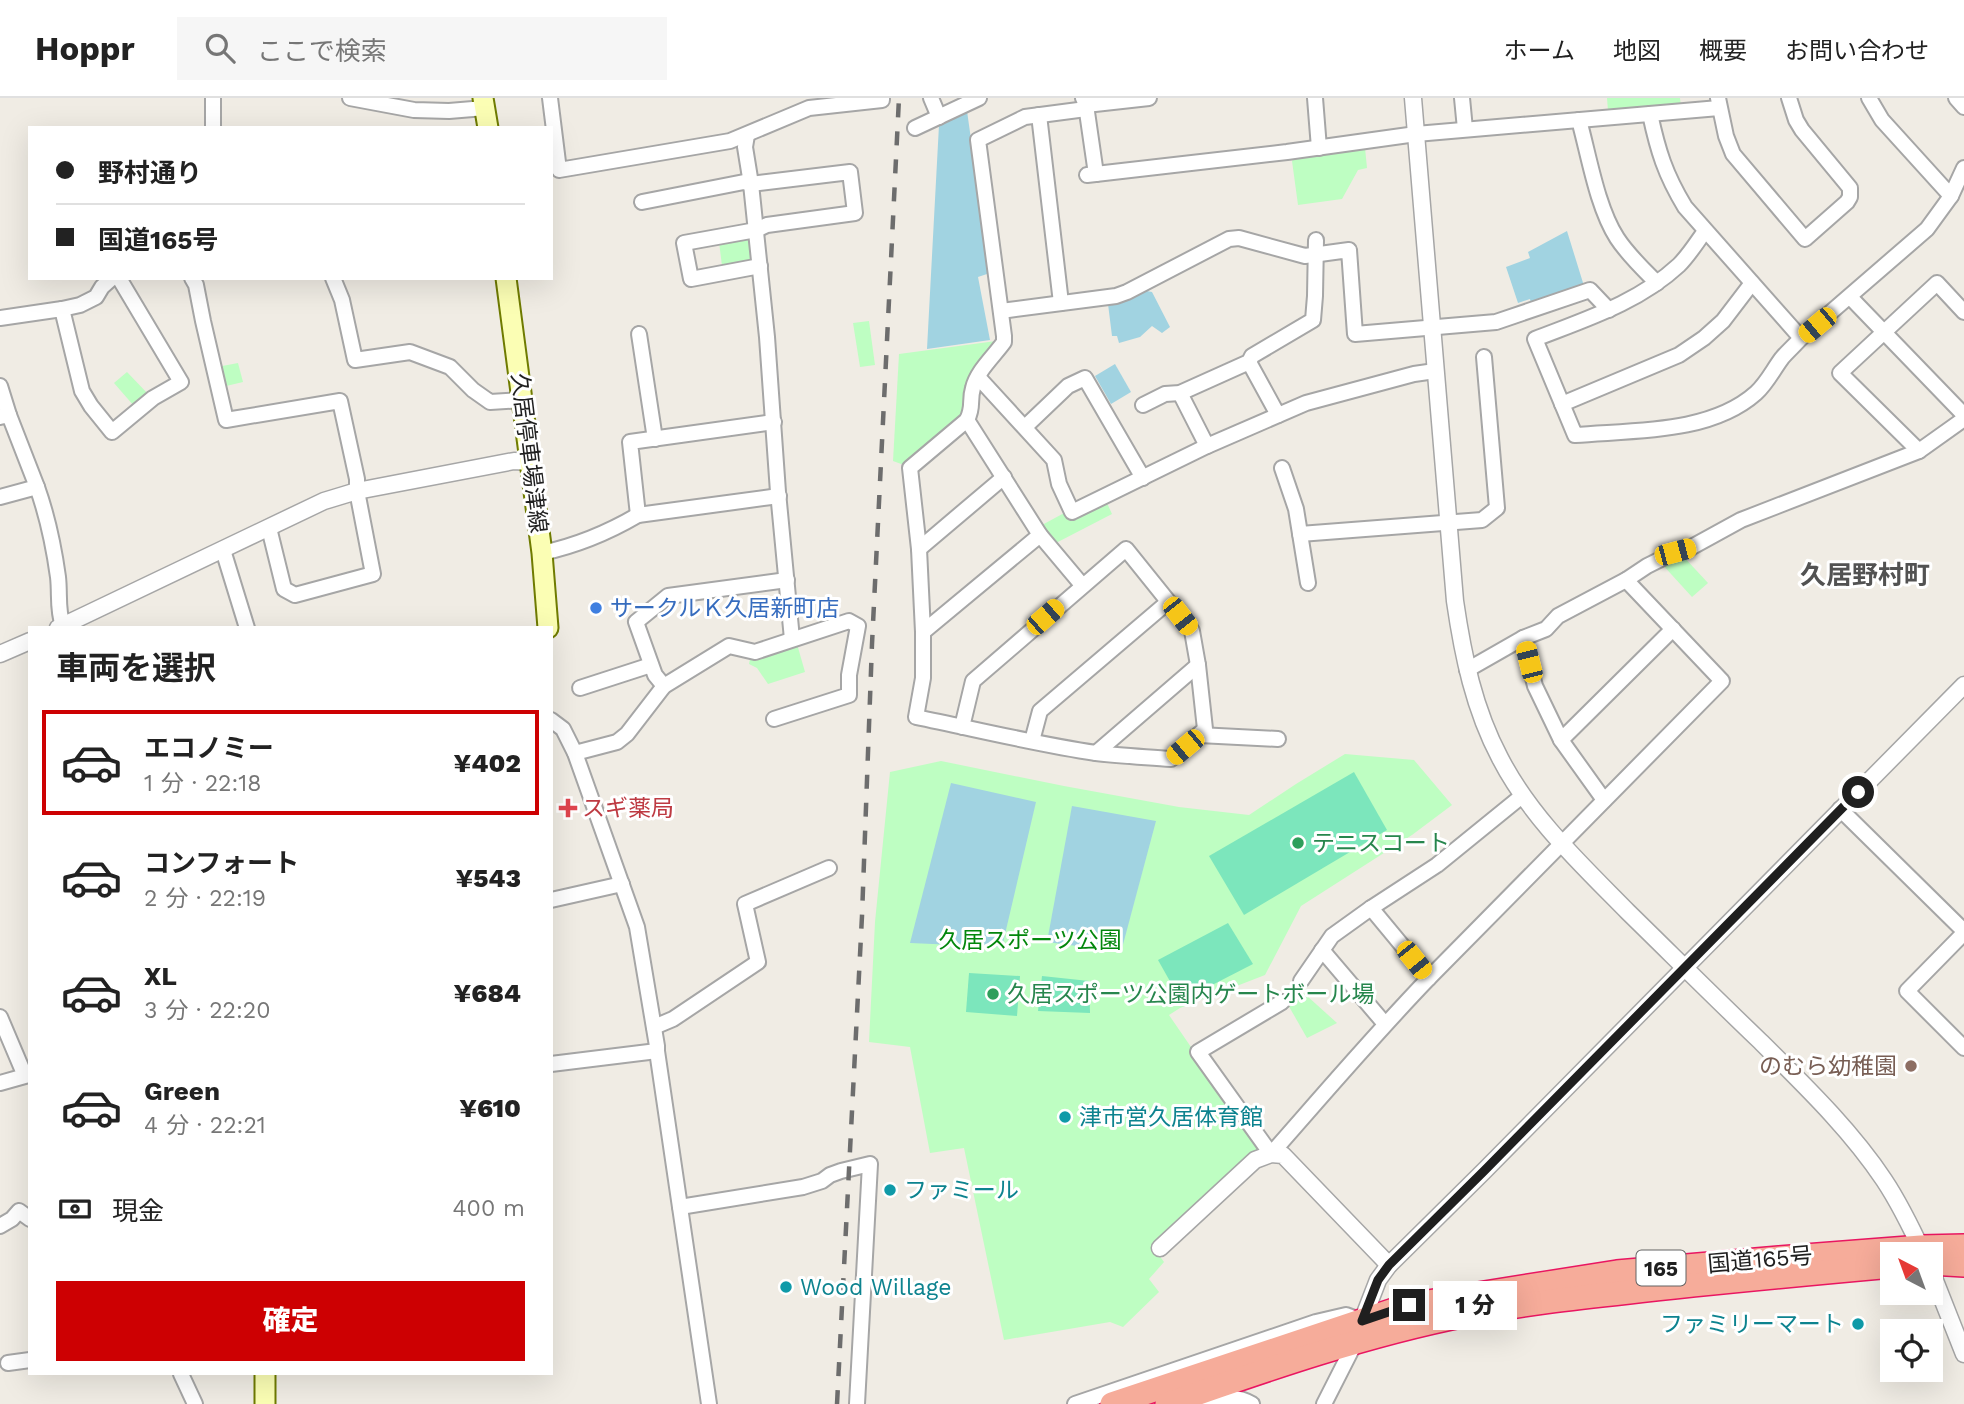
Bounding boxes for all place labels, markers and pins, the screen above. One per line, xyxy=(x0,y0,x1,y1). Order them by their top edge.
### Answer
place label: サークルＫ久居新町店 xyxy=(610,595,839,622)
marker: サークルＫ久居新町店 xyxy=(588,600,604,616)
place label: スギ薬局 xyxy=(582,795,674,822)
marker: スギ薬局 xyxy=(560,800,576,816)
place label: テニスコート xyxy=(1312,830,1450,857)
marker: テニスコート xyxy=(1290,835,1306,851)
place label: 久居スポーツ公園内ゲートボール場 xyxy=(1007,981,1375,1008)
marker: 久居スポーツ公園内ゲートボール場 xyxy=(985,986,1001,1002)
place label: のむら幼稚園 xyxy=(1759,1053,1897,1080)
marker: のむら幼稚園 xyxy=(1903,1058,1919,1074)
place label: 津市営久居体育館 xyxy=(1079,1104,1263,1131)
marker: 津市営久居体育館 xyxy=(1057,1109,1073,1125)
place label: ファミール xyxy=(904,1177,1019,1204)
marker: ファミール xyxy=(882,1182,898,1198)
place label: Wood Willage xyxy=(800,1274,951,1301)
marker: Wood Willage xyxy=(778,1279,794,1295)
place label: ファミリーマート xyxy=(1660,1311,1844,1338)
marker: ファミリーマート xyxy=(1850,1316,1866,1332)

